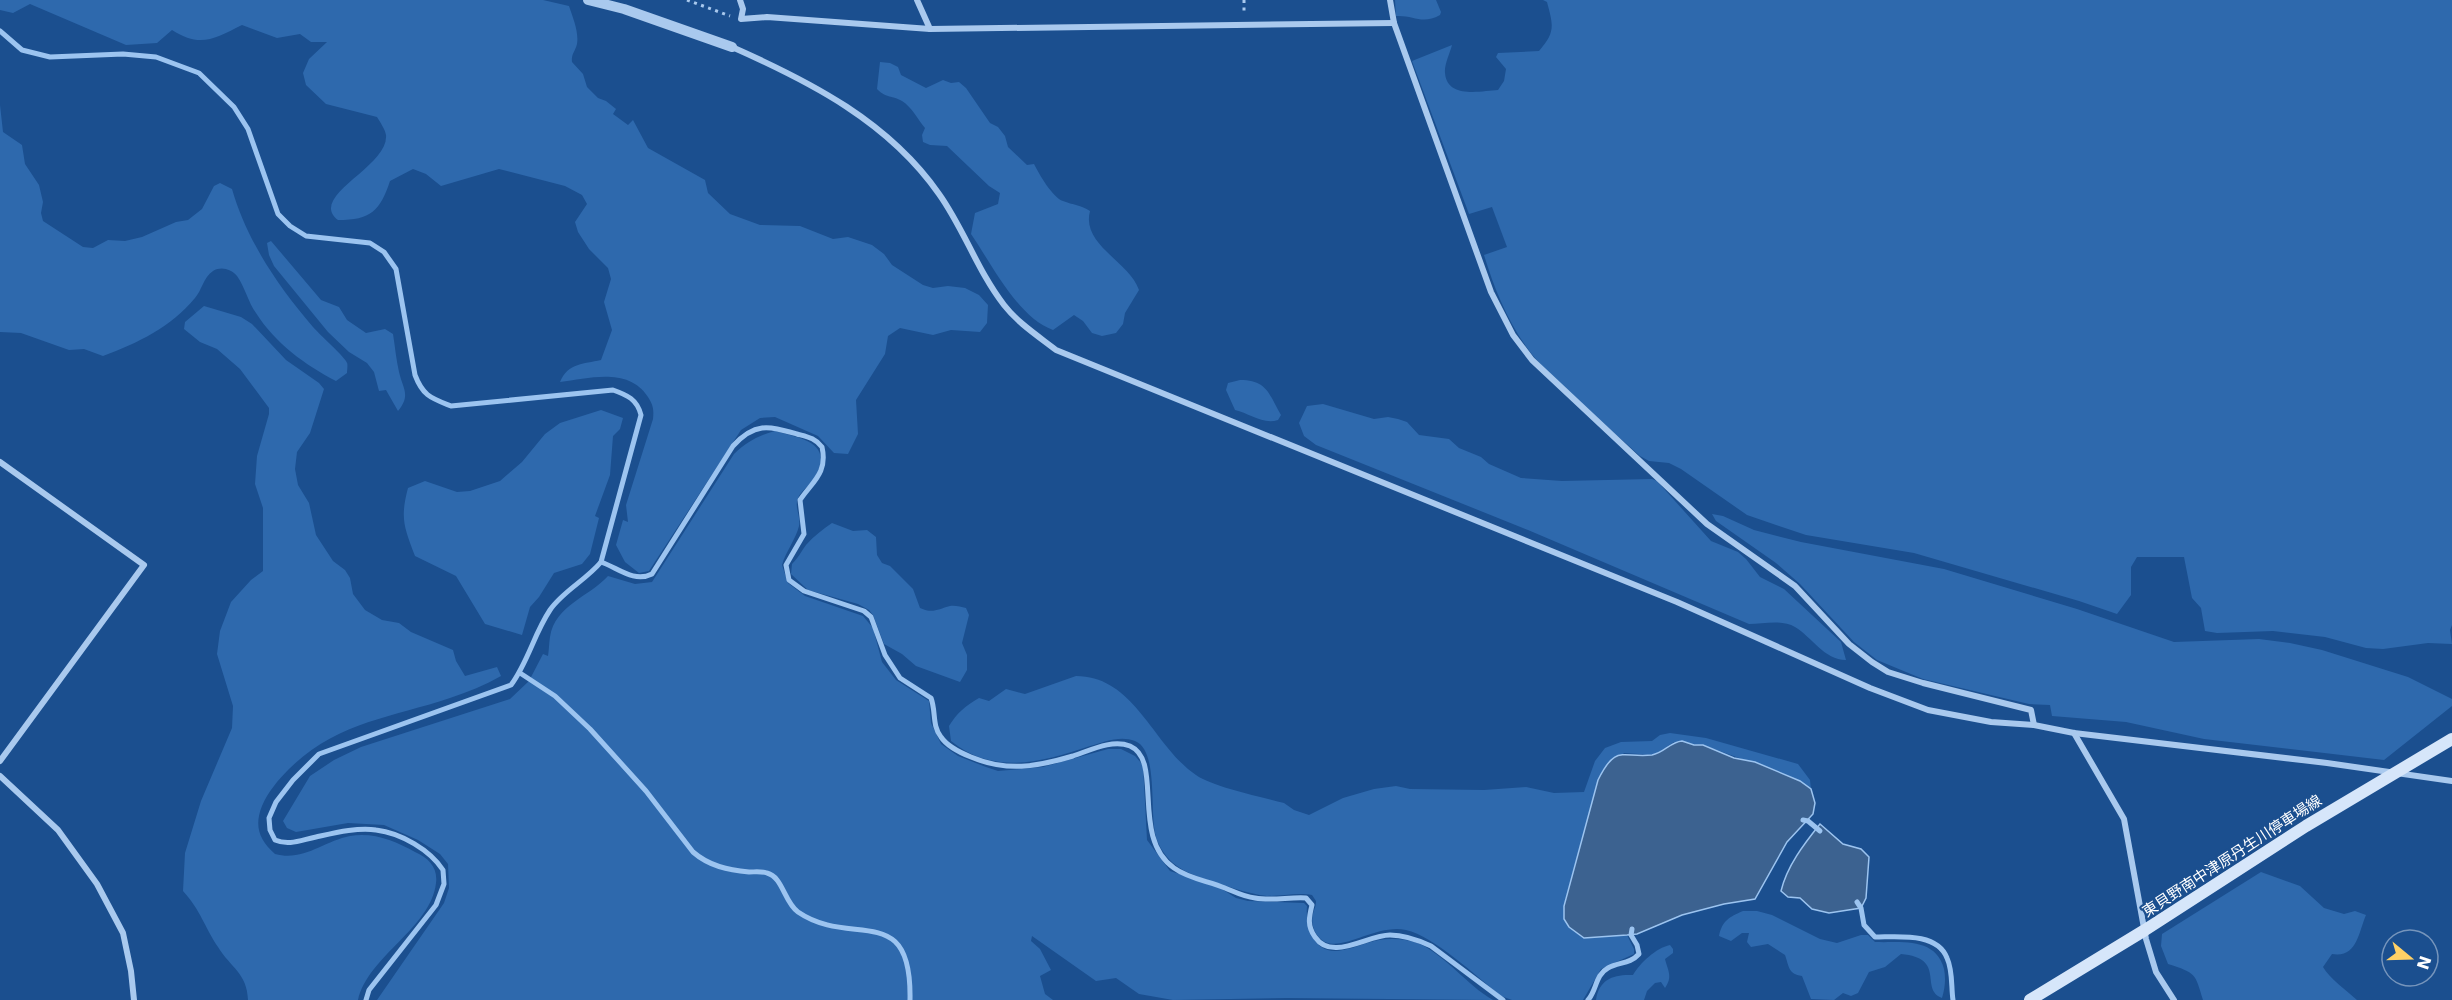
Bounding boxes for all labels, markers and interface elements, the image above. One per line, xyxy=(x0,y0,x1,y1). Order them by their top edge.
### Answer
street label: 東貝野南中津原丹生川停車場線 xyxy=(2139,791,2325,921)
north arrow xyxy=(2380,928,2440,988)
text: N xyxy=(2413,953,2435,972)

